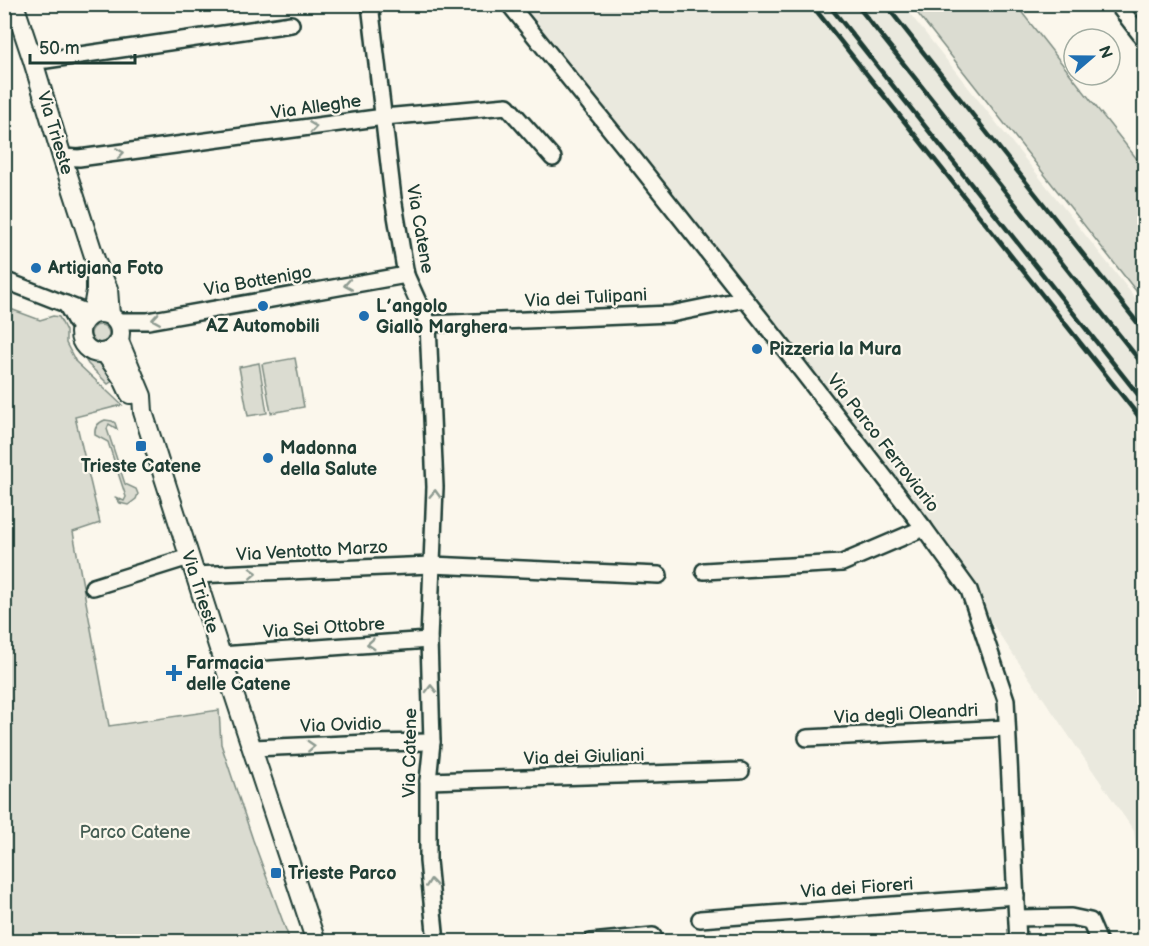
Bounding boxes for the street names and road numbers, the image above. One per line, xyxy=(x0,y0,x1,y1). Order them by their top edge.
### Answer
street label: Via Trieste xyxy=(32,89,78,177)
street label: Via Alleghe xyxy=(269,90,363,124)
street label: Via Catene xyxy=(402,183,438,275)
street label: Via Bottenigo xyxy=(203,261,313,301)
street label: Via dei Tulipani xyxy=(524,284,648,312)
street label: Via Parco Ferroviario xyxy=(823,370,943,516)
street label: Via Ventotto Marzo xyxy=(235,537,389,565)
street label: Via Trieste xyxy=(177,548,223,636)
street label: Via Sei Ottobre xyxy=(262,613,386,643)
street label: Via degli Oleandri xyxy=(833,700,979,728)
street label: Via Catene xyxy=(399,708,421,798)
street label: Via Ovidio xyxy=(300,713,382,737)
street label: Via dei Giuliani xyxy=(523,744,645,770)
street label: Via dei Fioreri xyxy=(800,874,914,902)

